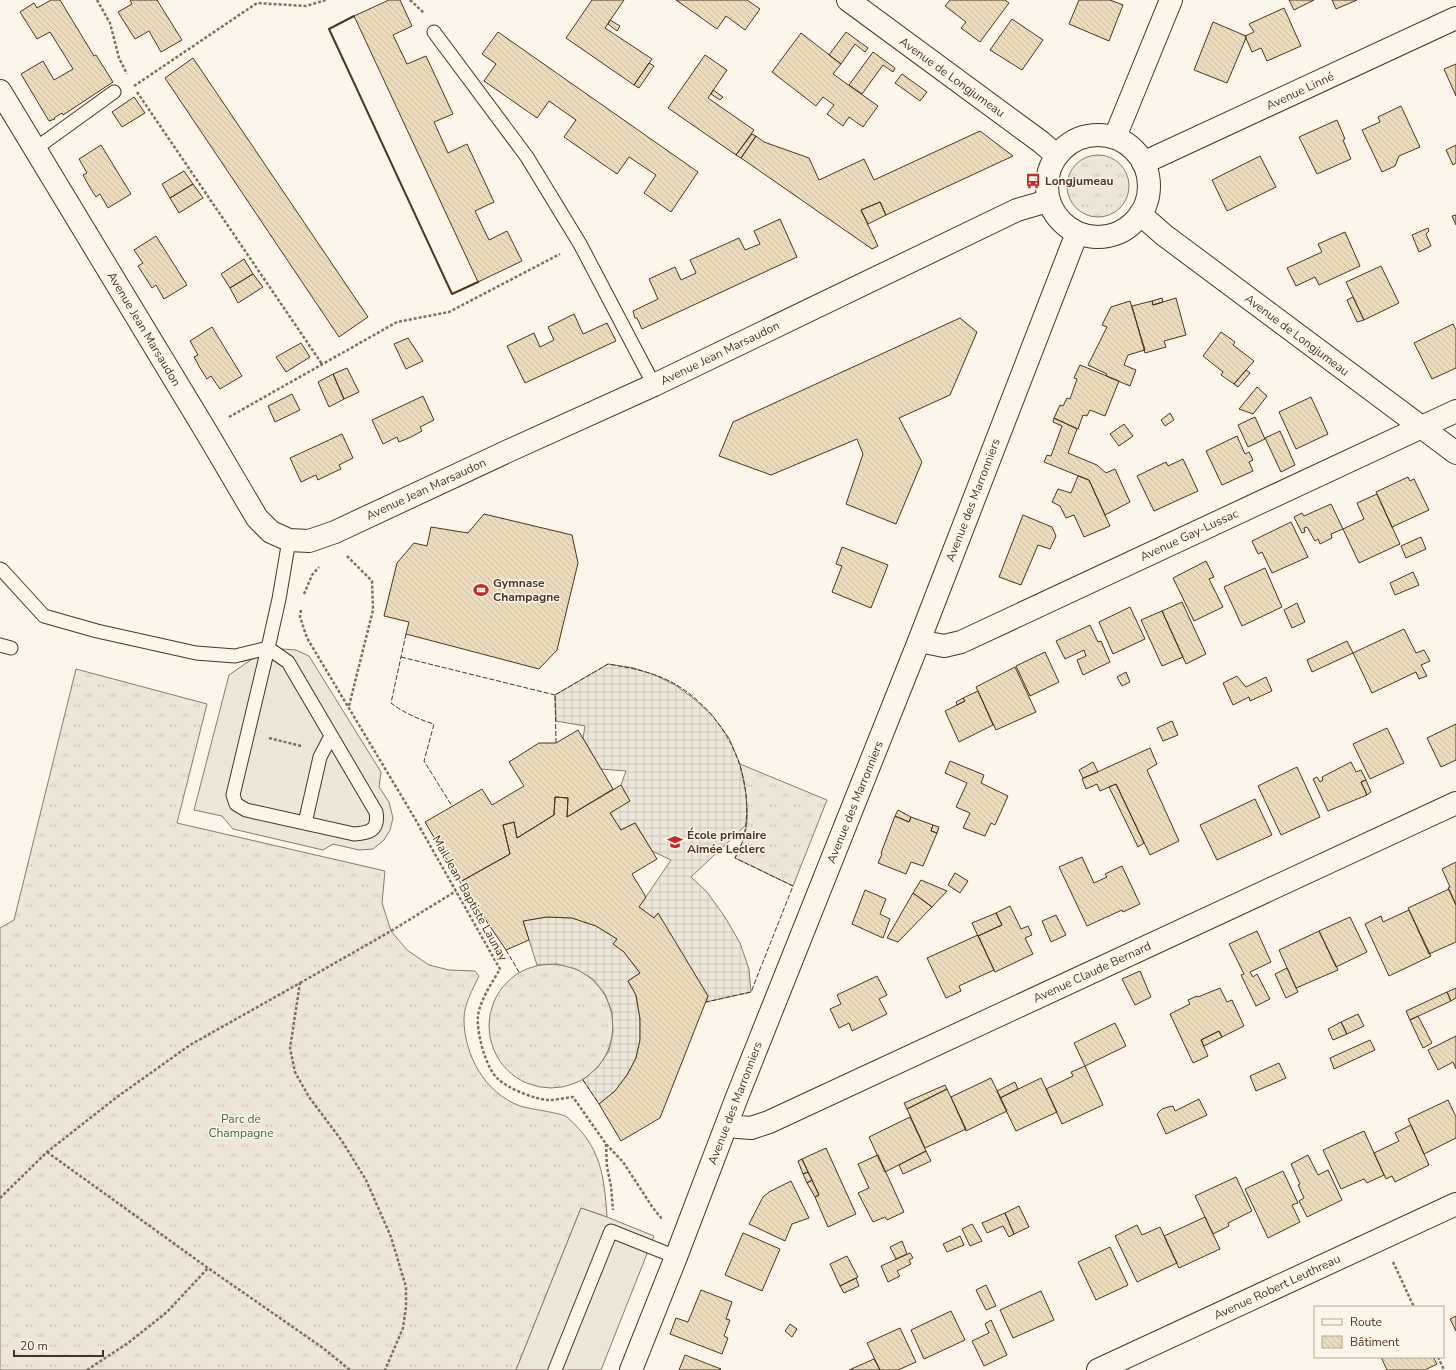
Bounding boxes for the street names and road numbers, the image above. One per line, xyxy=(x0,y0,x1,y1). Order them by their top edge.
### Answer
street label: Avenue de Longjumeau xyxy=(896,33,1008,121)
street label: Avenue Linné xyxy=(1263,68,1337,114)
street label: Avenue Jean Marsaudon xyxy=(103,269,185,389)
street label: Avenue de Longjumeau xyxy=(1242,290,1352,380)
street label: Avenue Jean Marsaudon xyxy=(658,317,782,389)
street label: Avenue des Marronniers xyxy=(942,436,1004,564)
street label: Avenue Jean Marsaudon xyxy=(363,454,489,524)
street label: Avenue Gay-Lussac xyxy=(1137,505,1241,565)
street label: Avenue des Marronniers xyxy=(823,738,887,866)
street label: Mail Jean-Baptiste Launay xyxy=(429,832,512,964)
street label: Avenue Claude Bernard xyxy=(1030,938,1154,1006)
street label: Avenue des Marronniers xyxy=(704,1039,766,1167)
street label: Avenue Robert Leuthreau xyxy=(1211,1251,1343,1323)

